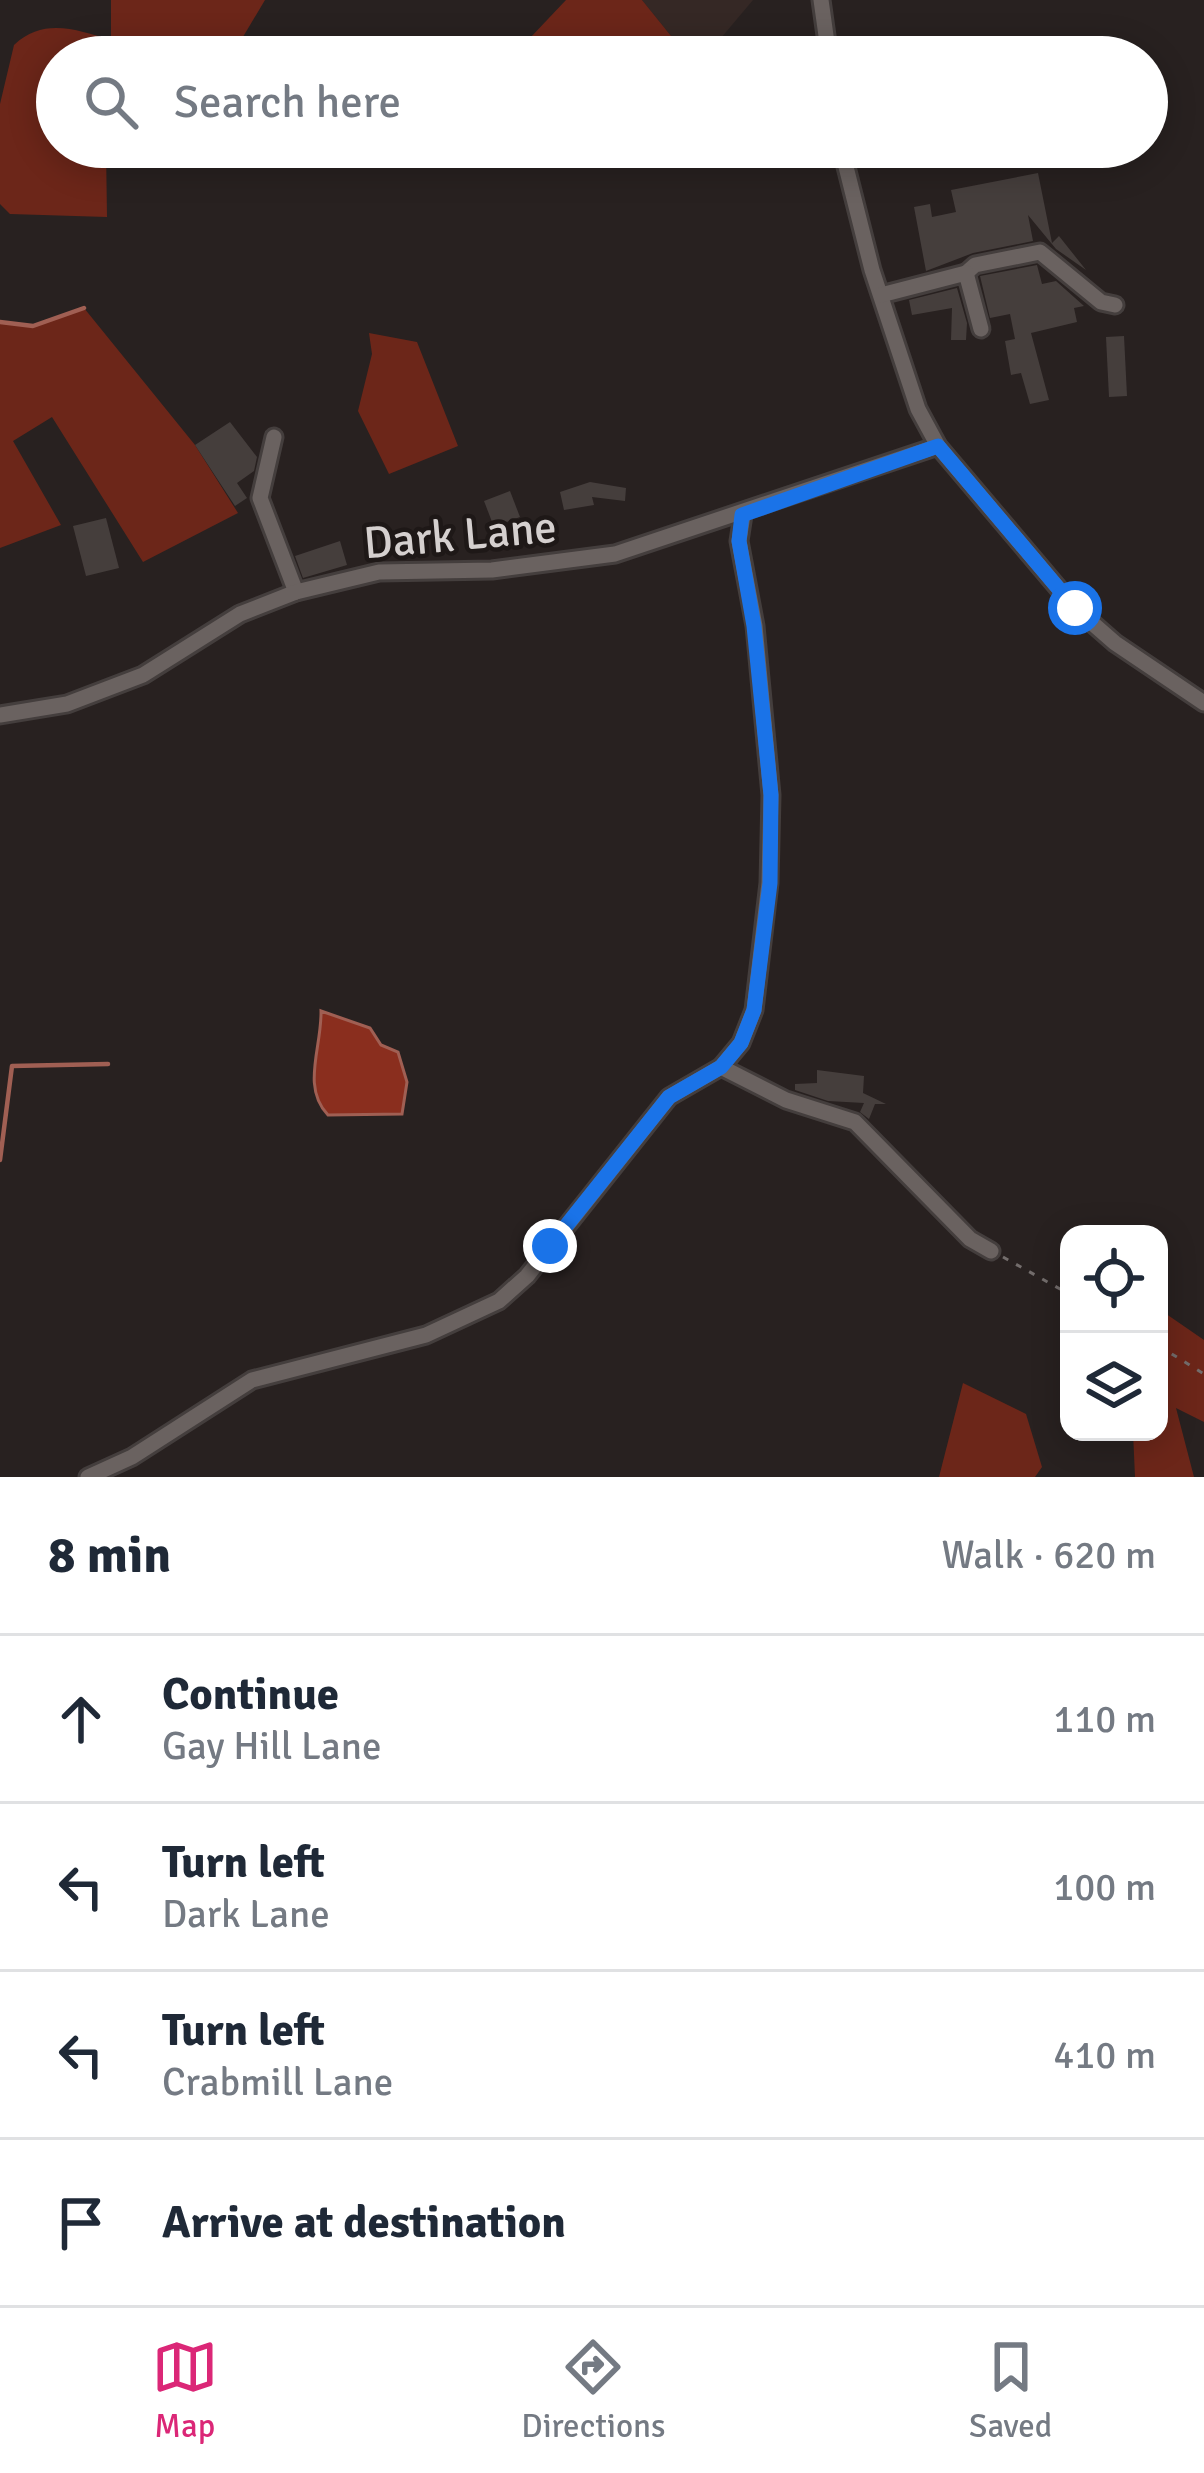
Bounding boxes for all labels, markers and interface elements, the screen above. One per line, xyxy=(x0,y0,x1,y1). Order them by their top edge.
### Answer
search box xyxy=(36,36,1168,168)
icon: search xyxy=(78,69,144,135)
text: Search here xyxy=(174,75,401,130)
street label: Dark Lane xyxy=(361,500,559,571)
route start xyxy=(1048,581,1102,635)
route end xyxy=(523,1219,577,1273)
map controls xyxy=(1060,1225,1168,1441)
button: locate xyxy=(1060,1225,1168,1333)
button: layers xyxy=(1060,1333,1168,1441)
text: 8 min xyxy=(48,1524,171,1587)
text: Walk · 620 m xyxy=(942,1531,1156,1579)
text: Continue xyxy=(162,1667,339,1722)
icon: ahead xyxy=(48,1686,114,1752)
text: 110 m xyxy=(1053,1695,1156,1743)
text: Gay Hill Lane xyxy=(162,1722,382,1770)
text: Turn left xyxy=(162,1835,325,1890)
icon: left xyxy=(48,1854,114,1920)
text: 100 m xyxy=(1053,1863,1156,1911)
text: Dark Lane xyxy=(162,1890,330,1938)
text: Turn left xyxy=(162,2003,325,2058)
icon: left xyxy=(48,2022,114,2088)
text: 410 m xyxy=(1053,2031,1156,2079)
text: Crabmill Lane xyxy=(162,2058,393,2106)
icon: arrive xyxy=(48,2190,114,2256)
text: Arrive at destination xyxy=(162,2195,566,2250)
tab: Map xyxy=(152,2334,218,2447)
tab: Directions xyxy=(521,2334,666,2447)
tab: Saved xyxy=(969,2334,1052,2447)

